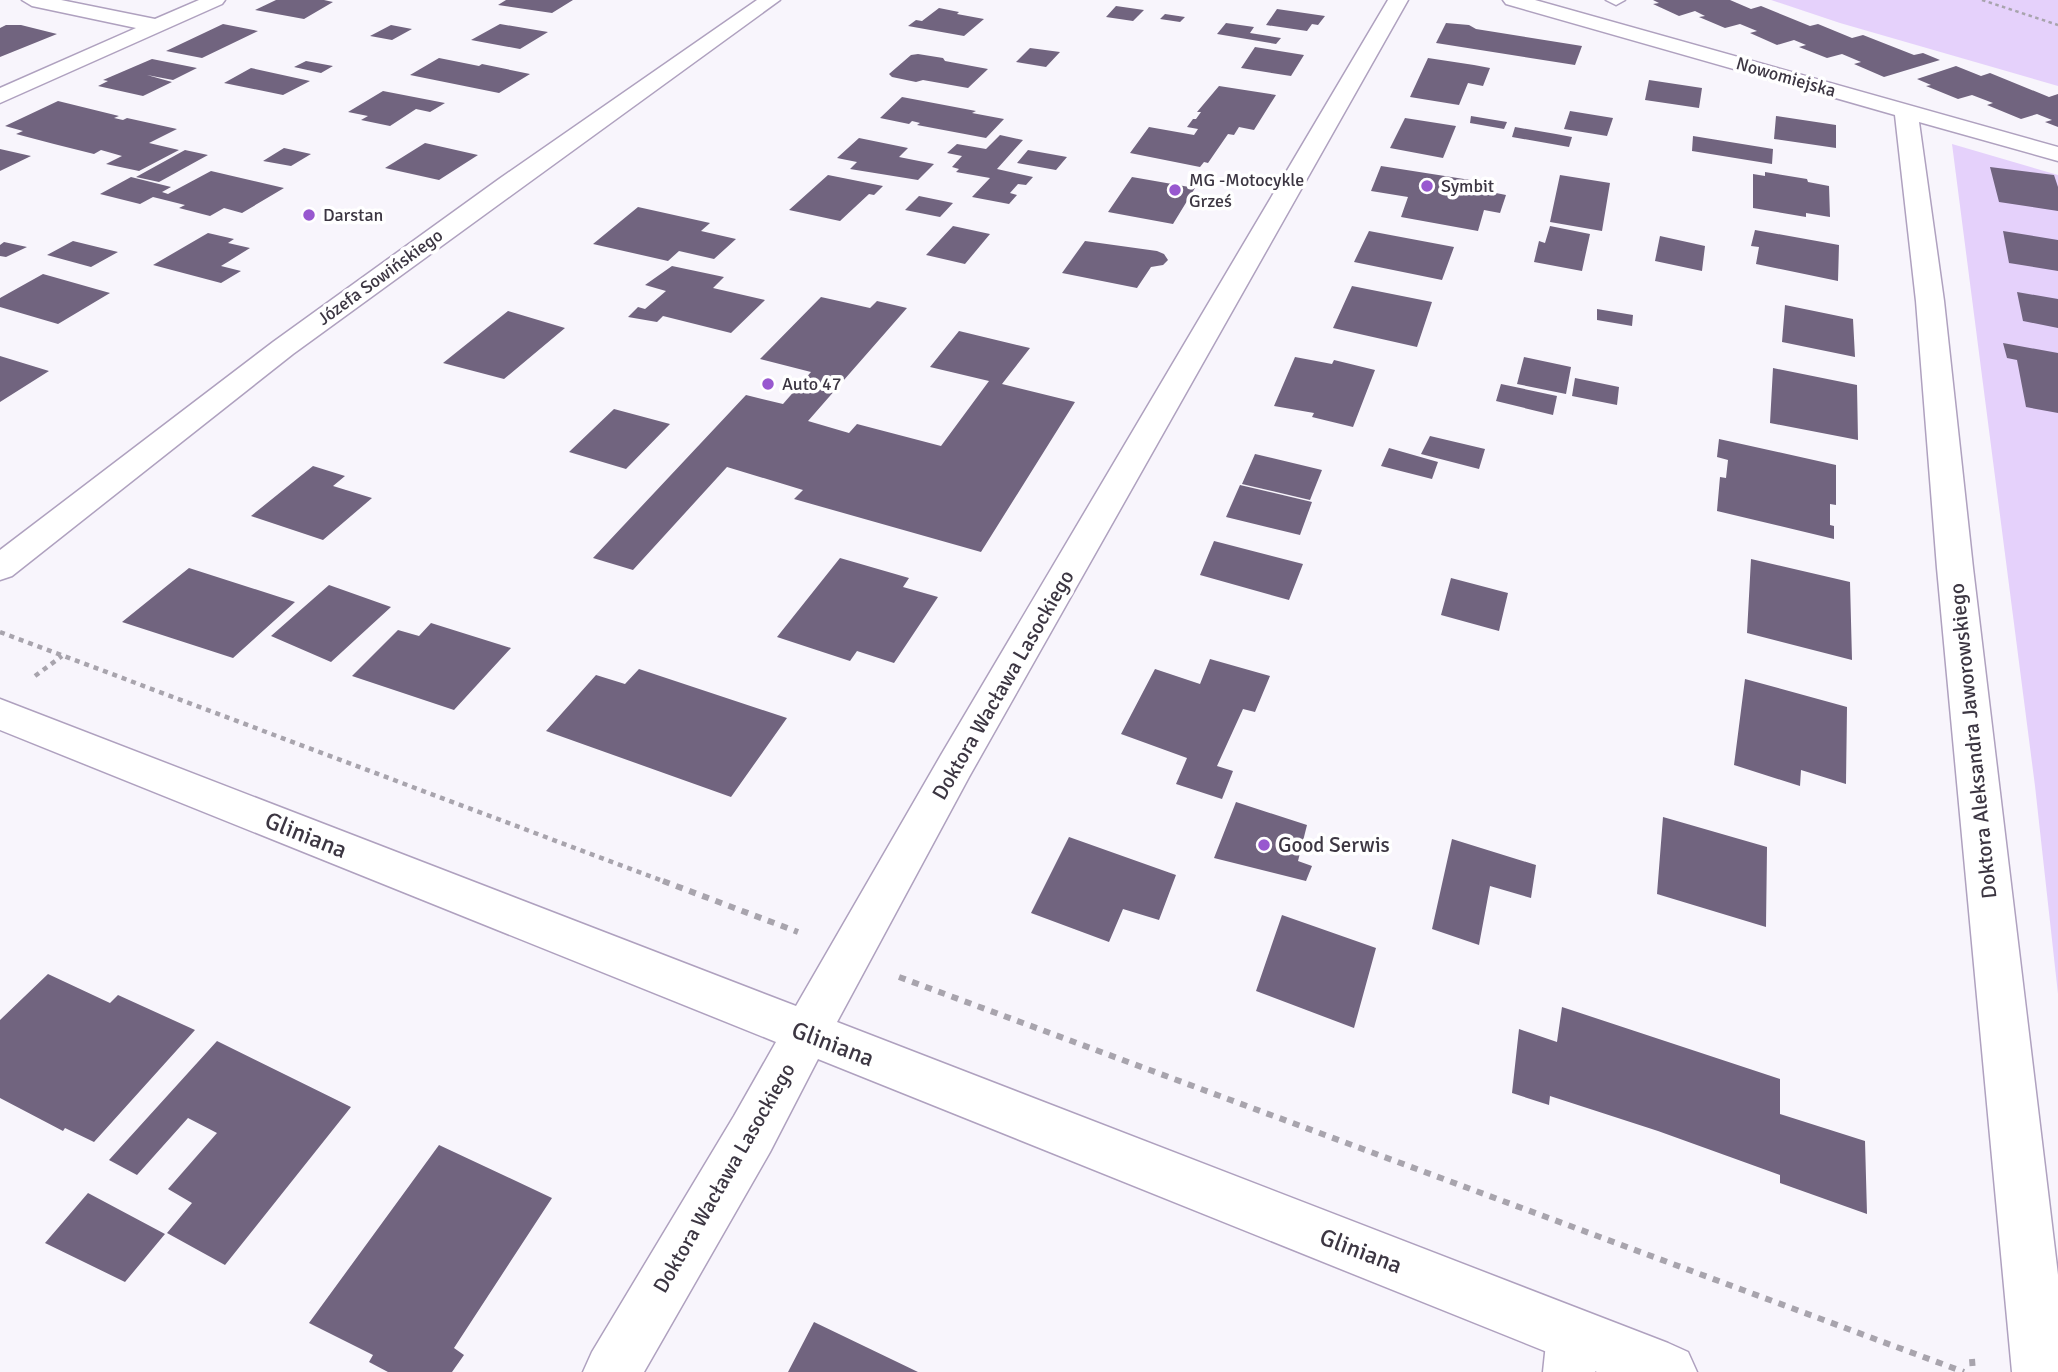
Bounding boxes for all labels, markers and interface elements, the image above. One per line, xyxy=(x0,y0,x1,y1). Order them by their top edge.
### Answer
street label: Nowomiejska xyxy=(1734,52,1838,102)
place label: MG -Motocykle Grześ xyxy=(1189,169,1304,212)
place label: Symbit xyxy=(1441,175,1494,197)
marker: Symbit xyxy=(1419,178,1435,194)
marker: MG -Motocykle Grześ xyxy=(1167,182,1183,198)
place label: Darstan xyxy=(323,204,383,226)
marker: Darstan xyxy=(301,207,317,223)
street label: Józefa Sowińskiego xyxy=(313,224,447,330)
place label: Auto 47 xyxy=(782,373,842,395)
marker: Auto 47 xyxy=(760,376,776,392)
street label: Doktora Wacława Lasockiego xyxy=(926,565,1080,805)
street label: Doktora Aleksandra Jaworowskiego xyxy=(1944,582,2002,900)
street label: Gliniana xyxy=(261,805,351,865)
place label: Good Serwis xyxy=(1278,832,1390,858)
marker: Good Serwis xyxy=(1256,837,1272,853)
street label: Gliniana xyxy=(788,1015,878,1073)
street label: Doktora Wacława Lasockiego xyxy=(647,1058,801,1298)
street label: Gliniana xyxy=(1316,1222,1406,1280)

